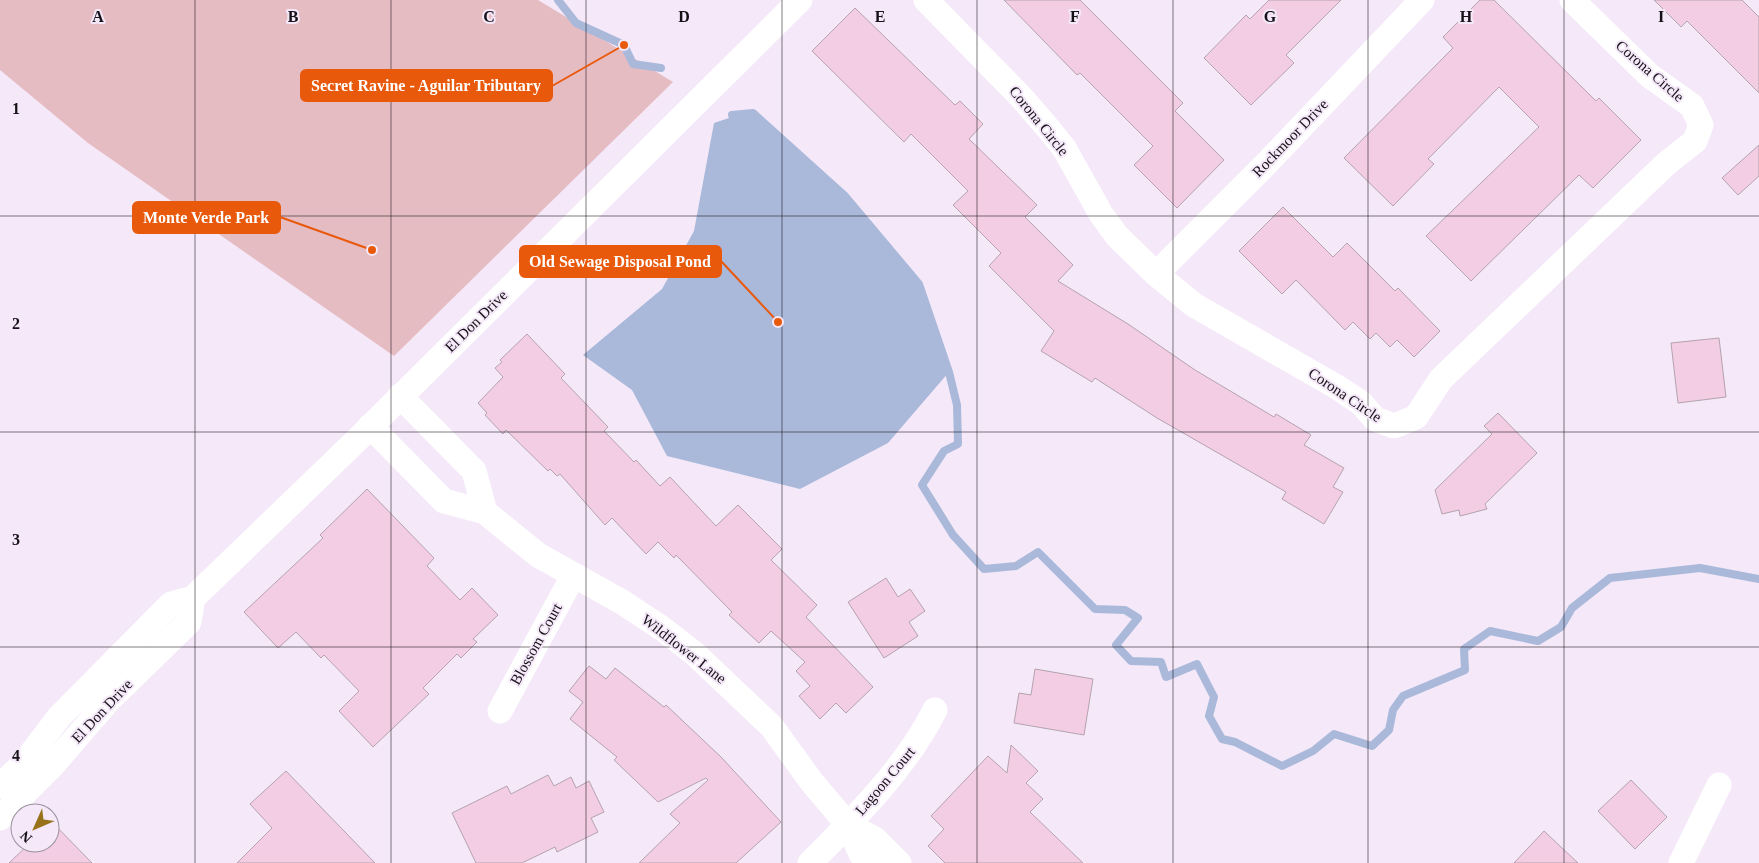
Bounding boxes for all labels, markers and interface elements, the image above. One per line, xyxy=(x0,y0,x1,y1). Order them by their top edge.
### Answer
text: A xyxy=(92,8,104,25)
text: B xyxy=(288,8,299,25)
text: C xyxy=(483,8,495,25)
text: D xyxy=(678,8,690,25)
text: E xyxy=(875,8,885,25)
text: F xyxy=(1070,8,1080,25)
text: G xyxy=(1264,8,1277,25)
text: H xyxy=(1460,8,1473,25)
text: I xyxy=(1658,8,1664,25)
street label: Corona Circle xyxy=(1613,37,1687,105)
callout: Secret Ravine - Aguilar Tributary xyxy=(301,70,552,101)
text: Secret Ravine - Aguilar Tributary xyxy=(311,77,541,95)
street label: Corona Circle xyxy=(1006,83,1072,159)
street label: Rockmoor Drive xyxy=(1249,96,1331,180)
text: 1 xyxy=(12,100,20,117)
callout: Monte Verde Park xyxy=(133,202,280,233)
text: Monte Verde Park xyxy=(143,209,269,226)
callout: Old Sewage Disposal Pond xyxy=(520,246,721,277)
text: Old Sewage Disposal Pond xyxy=(529,253,711,271)
street label: El Don Drive xyxy=(442,287,510,355)
text: 2 xyxy=(12,315,20,332)
street label: Corona Circle xyxy=(1305,365,1385,425)
text: 3 xyxy=(12,531,20,548)
street label: Blossom Court xyxy=(507,600,565,687)
street label: Wildflower Lane xyxy=(639,611,729,687)
street label: El Don Drive xyxy=(69,676,136,746)
street label: Lagoon Court xyxy=(852,743,919,818)
text: 4 xyxy=(12,747,20,764)
north arrow xyxy=(10,803,60,853)
text: N xyxy=(17,828,35,846)

